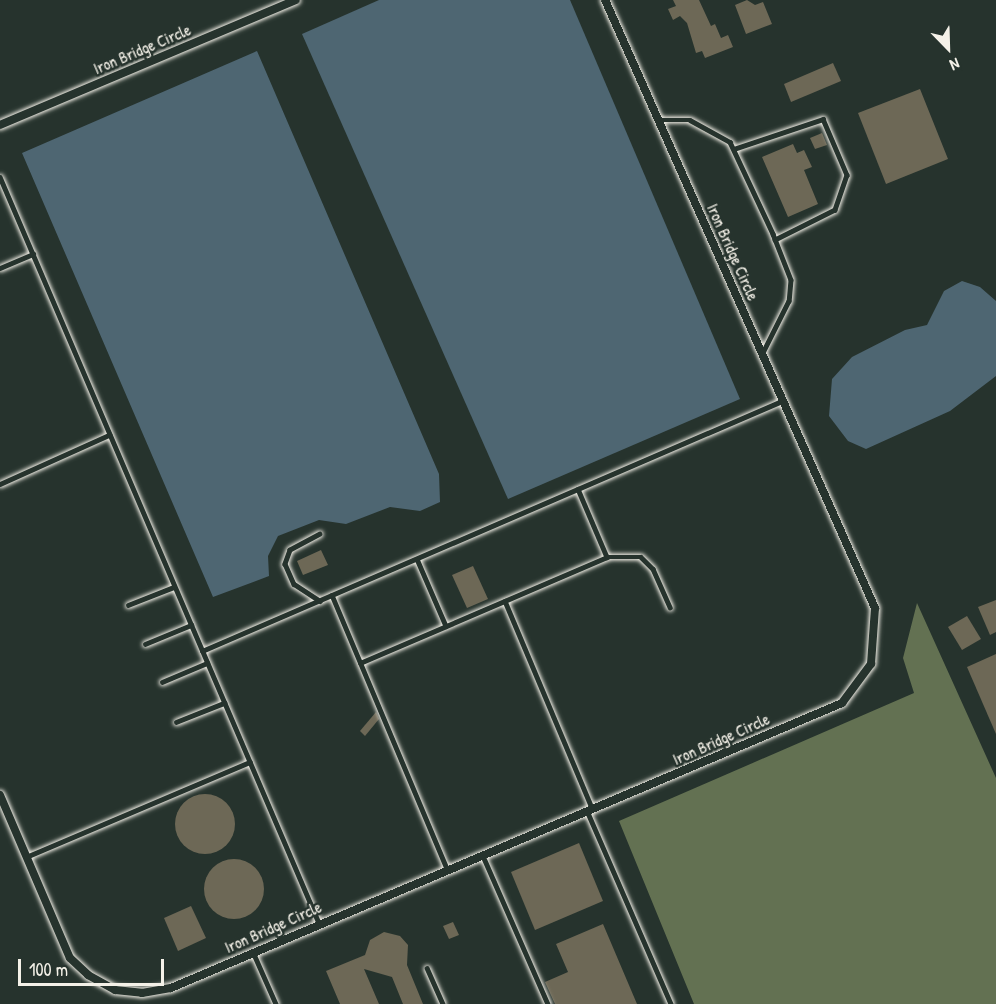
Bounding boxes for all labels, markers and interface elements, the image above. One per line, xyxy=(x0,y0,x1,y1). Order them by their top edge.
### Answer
north arrow xyxy=(918,18,978,78)
street label: Iron Bridge Circle xyxy=(90,20,194,78)
text: N xyxy=(947,53,963,76)
street label: Iron Bridge Circle xyxy=(703,201,763,303)
street label: Iron Bridge Circle xyxy=(670,709,772,769)
street label: Iron Bridge Circle xyxy=(222,897,324,957)
scale bar xyxy=(21,947,166,985)
text: 100 m xyxy=(29,957,68,982)

